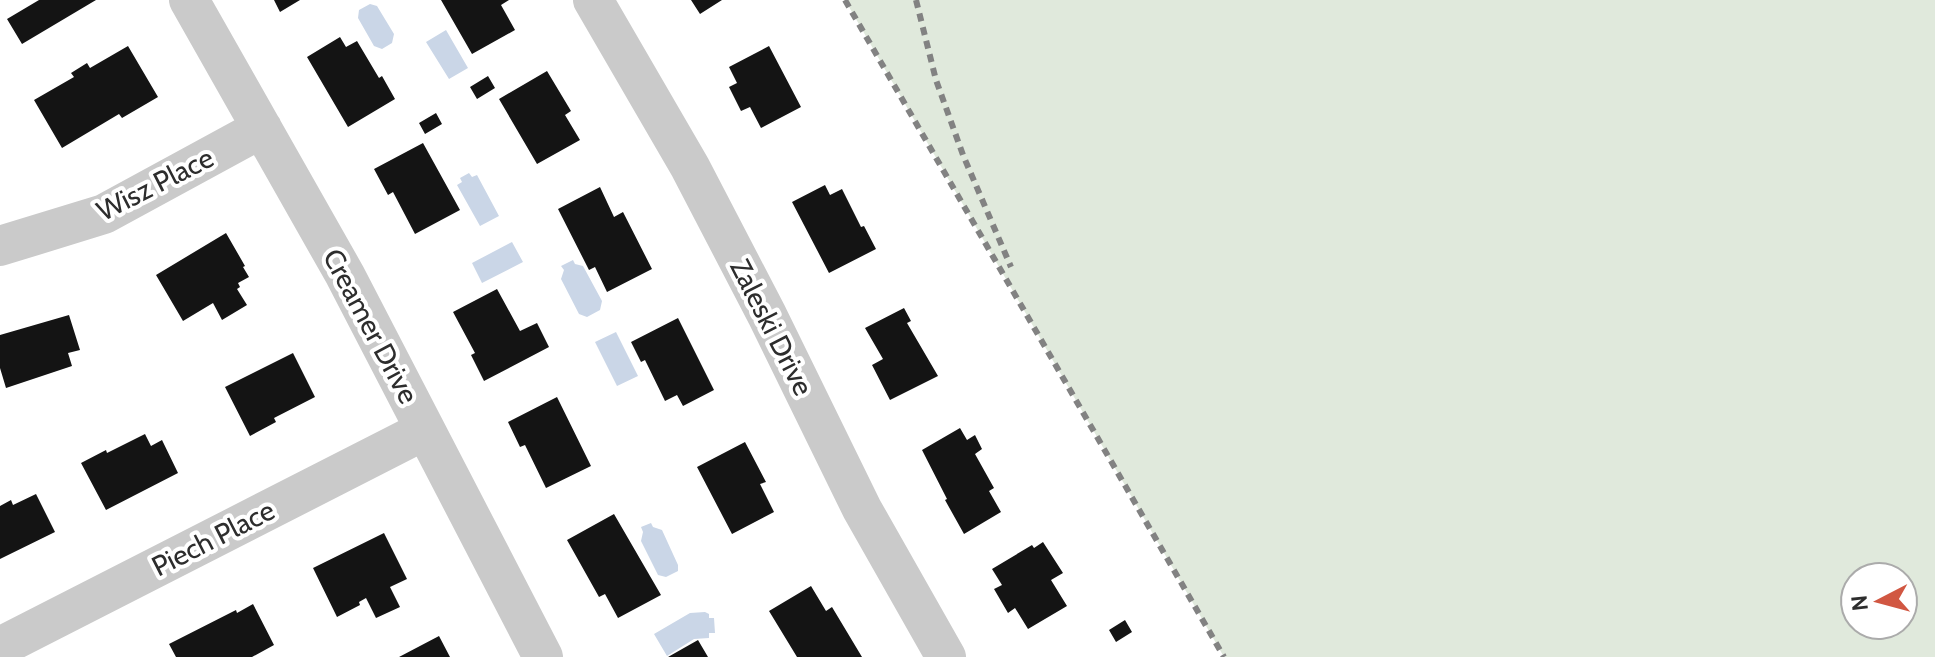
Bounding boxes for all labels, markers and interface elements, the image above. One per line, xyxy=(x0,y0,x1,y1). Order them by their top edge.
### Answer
street label: Wisz Place xyxy=(91,140,219,228)
street label: Creamer Drive xyxy=(316,243,426,409)
street label: Zaleski Drive xyxy=(723,253,821,401)
street label: Piech Place xyxy=(146,493,280,583)
north arrow xyxy=(1839,561,1919,641)
text: N xyxy=(1845,594,1874,612)

